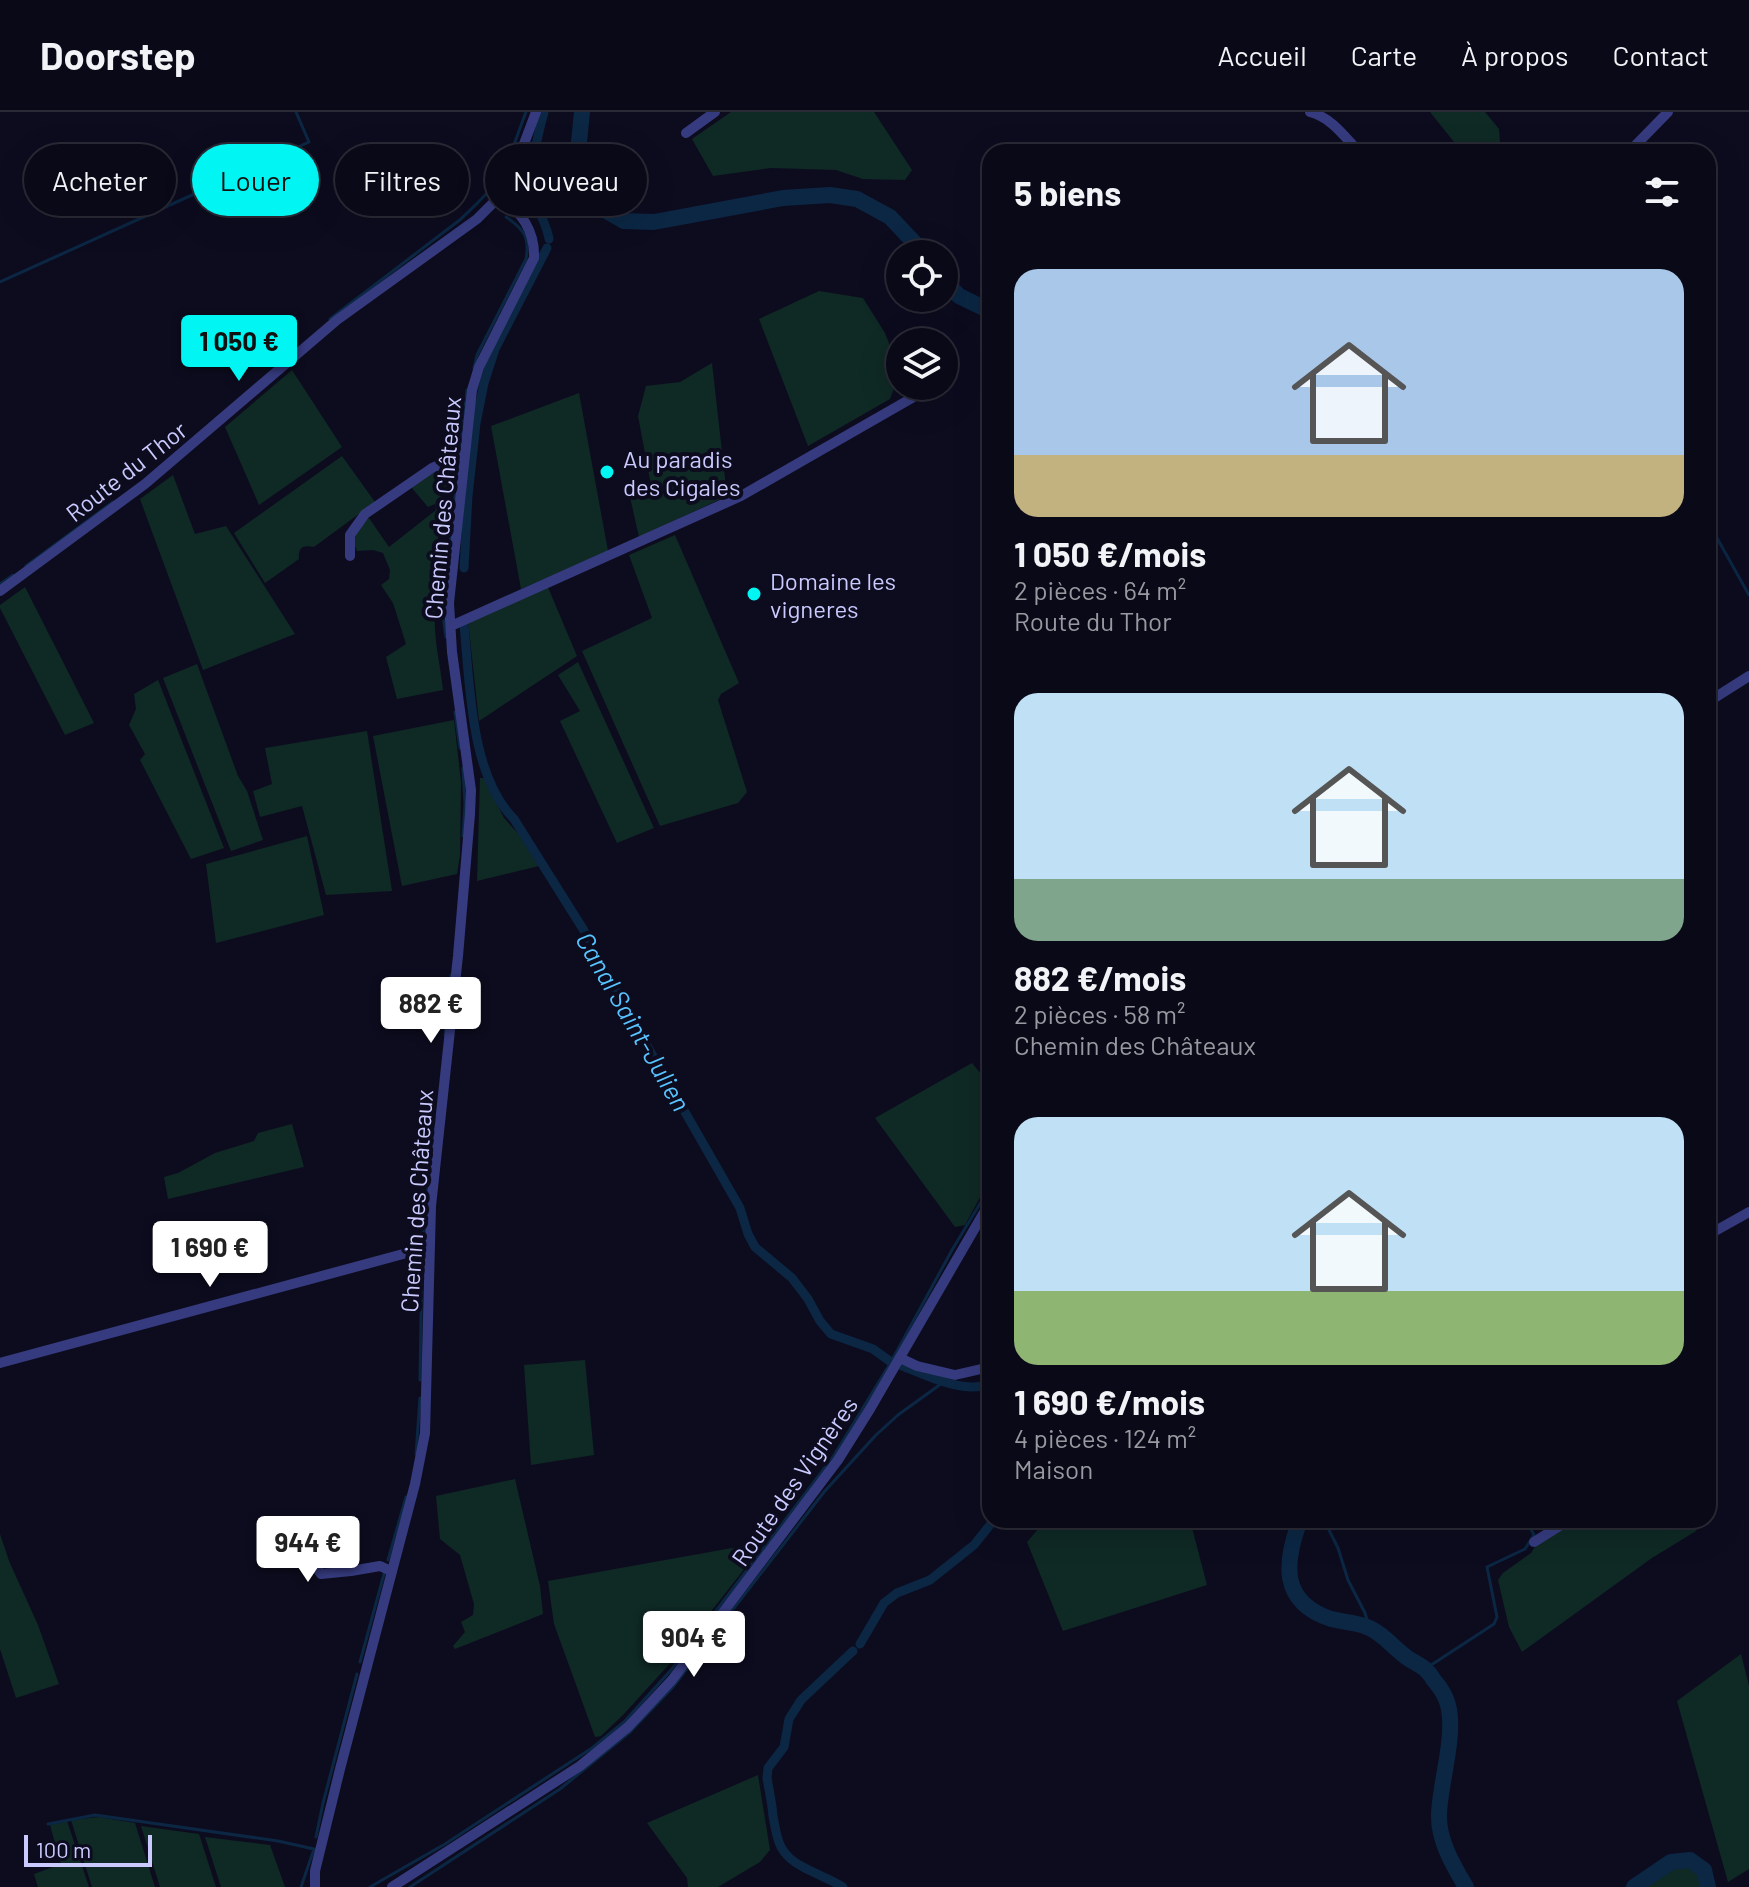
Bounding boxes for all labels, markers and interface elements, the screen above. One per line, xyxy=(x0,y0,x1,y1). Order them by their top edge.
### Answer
text: Doorstep xyxy=(40,32,196,78)
text: Accueil xyxy=(1217,38,1307,72)
text: Carte xyxy=(1351,38,1417,72)
text: À propos xyxy=(1461,38,1568,72)
text: Contact xyxy=(1612,38,1709,72)
chip: Acheter xyxy=(24,144,176,216)
chip: Louer xyxy=(192,144,319,216)
chip: Filtres xyxy=(335,144,469,216)
chip: Nouveau xyxy=(485,144,647,216)
icon: filters xyxy=(1640,170,1684,214)
text: 5 biens xyxy=(1014,172,1121,213)
map controls xyxy=(886,240,958,400)
button: locate xyxy=(886,240,958,312)
pin: 1 050 € xyxy=(165,315,313,383)
icon: home xyxy=(1277,321,1421,465)
text: 1 050 € xyxy=(199,325,279,356)
button: layers xyxy=(886,328,958,400)
street label: Chemin des Châteaux xyxy=(418,396,466,620)
street label: Route du Thor xyxy=(60,415,192,527)
place label: Au paradis des Cigales xyxy=(623,444,740,501)
marker: Au paradis des Cigales xyxy=(598,463,616,481)
text: 1 050 €/mois xyxy=(1014,533,1206,574)
place label: Domaine les vigneres xyxy=(770,566,896,623)
text: 2 pièces · 64 m² xyxy=(1014,574,1186,605)
marker: Domaine les vigneres xyxy=(745,585,763,603)
text: Route du Thor xyxy=(1014,605,1172,636)
icon: home xyxy=(1277,745,1421,889)
water label: Canal Saint-Julien xyxy=(570,926,698,1116)
text: 882 €/mois xyxy=(1014,957,1186,998)
pin: 882 € xyxy=(375,977,487,1045)
text: 882 € xyxy=(399,987,463,1018)
text: 2 pièces · 58 m² xyxy=(1014,998,1186,1029)
text: Chemin des Châteaux xyxy=(1014,1029,1256,1060)
street label: Chemin des Châteaux xyxy=(394,1089,438,1313)
icon: home xyxy=(1277,1169,1421,1313)
pin: 1 690 € xyxy=(136,1221,284,1289)
text: 1 690 € xyxy=(171,1231,249,1262)
text: 1 690 €/mois xyxy=(1014,1381,1205,1422)
street label: Route des Vignères xyxy=(725,1391,863,1571)
text: 4 pièces · 124 m² xyxy=(1014,1422,1196,1453)
text: Maison xyxy=(1014,1453,1093,1484)
pin: 944 € xyxy=(252,1516,364,1584)
text: 944 € xyxy=(275,1526,341,1557)
pin: 904 € xyxy=(638,1611,750,1679)
text: 904 € xyxy=(661,1621,727,1652)
scale bar xyxy=(24,1831,152,1867)
text: 100 m xyxy=(36,1836,91,1862)

